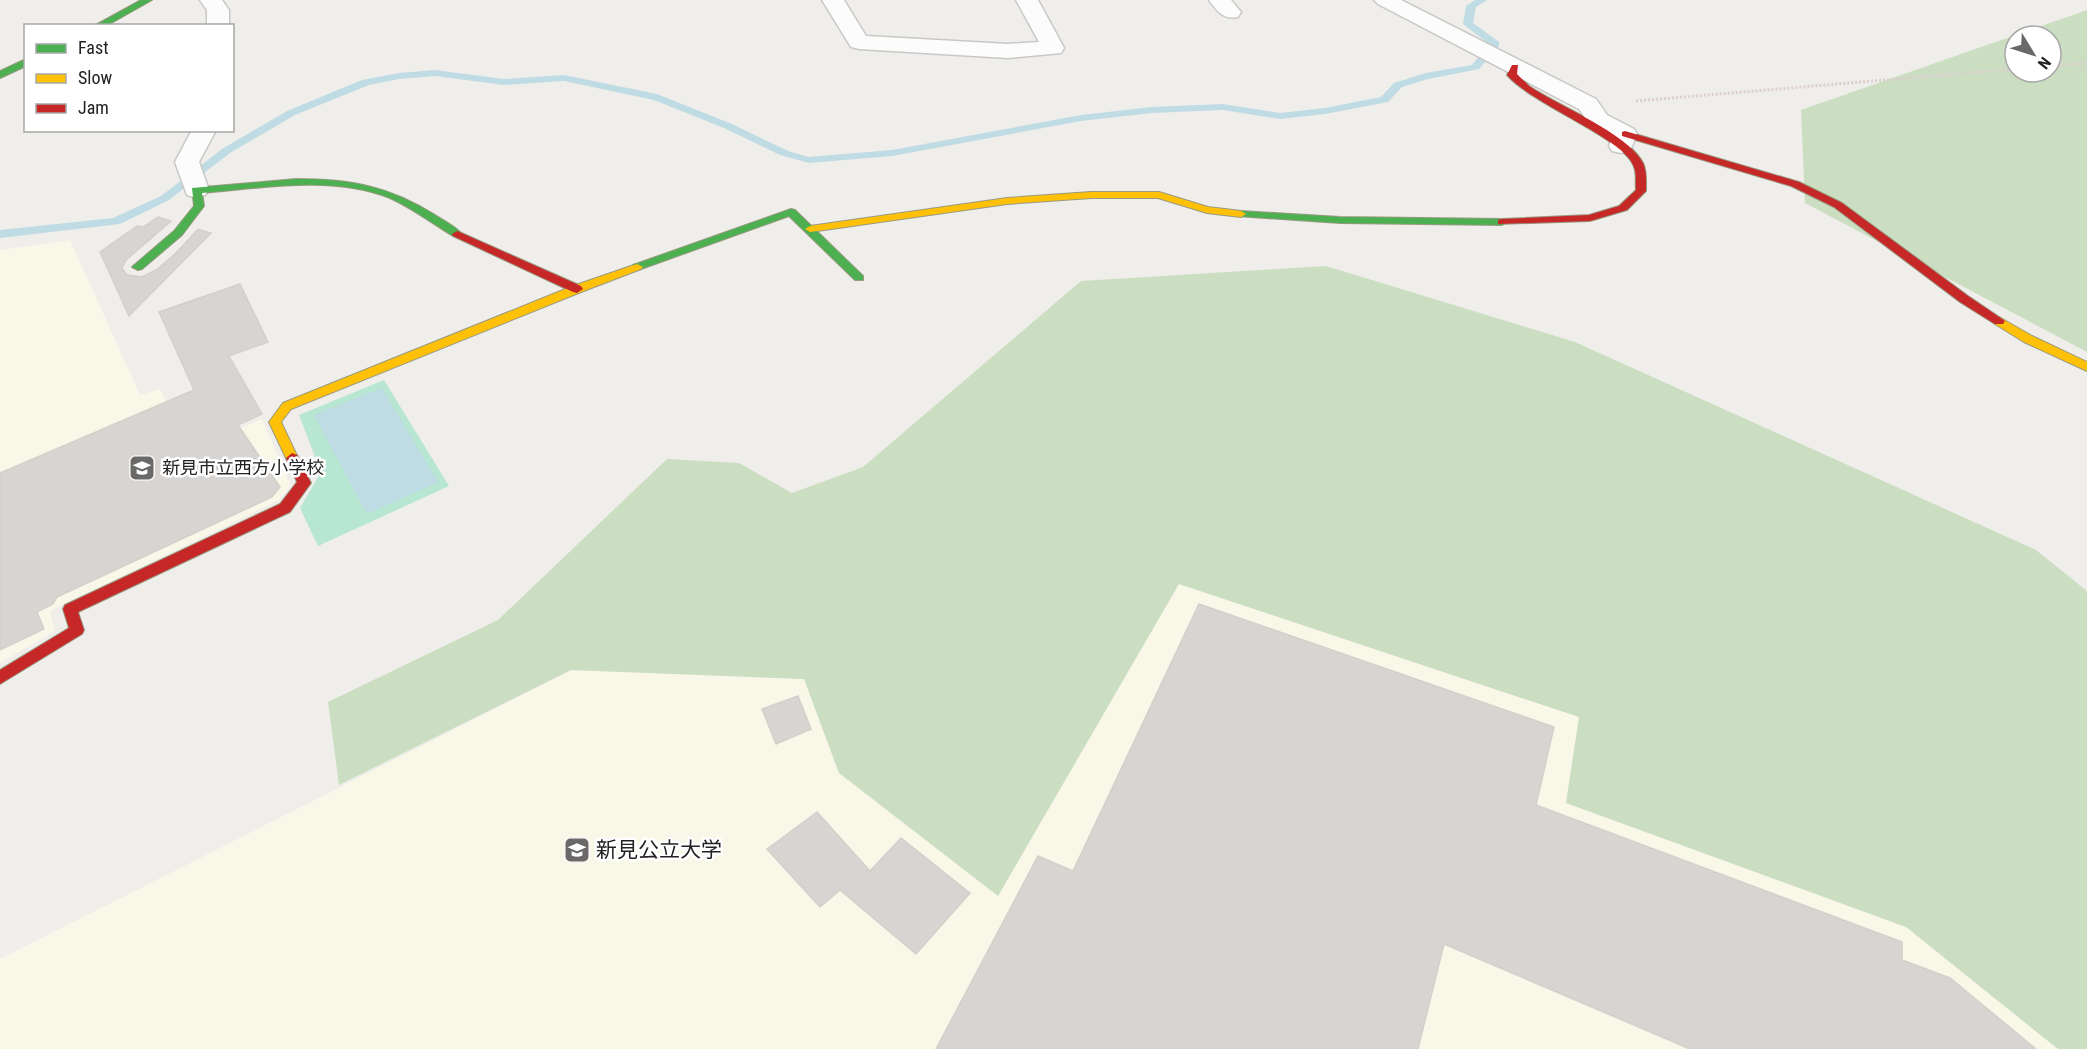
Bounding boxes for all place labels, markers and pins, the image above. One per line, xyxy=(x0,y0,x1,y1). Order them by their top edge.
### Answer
school or university icon: 新見市立西方小学校 xyxy=(127,453,157,483)
place label: 新見市立西方小学校 xyxy=(162,457,324,478)
school or university icon: 新見公立大学 xyxy=(562,835,592,865)
place label: 新見公立大学 xyxy=(596,838,722,862)

